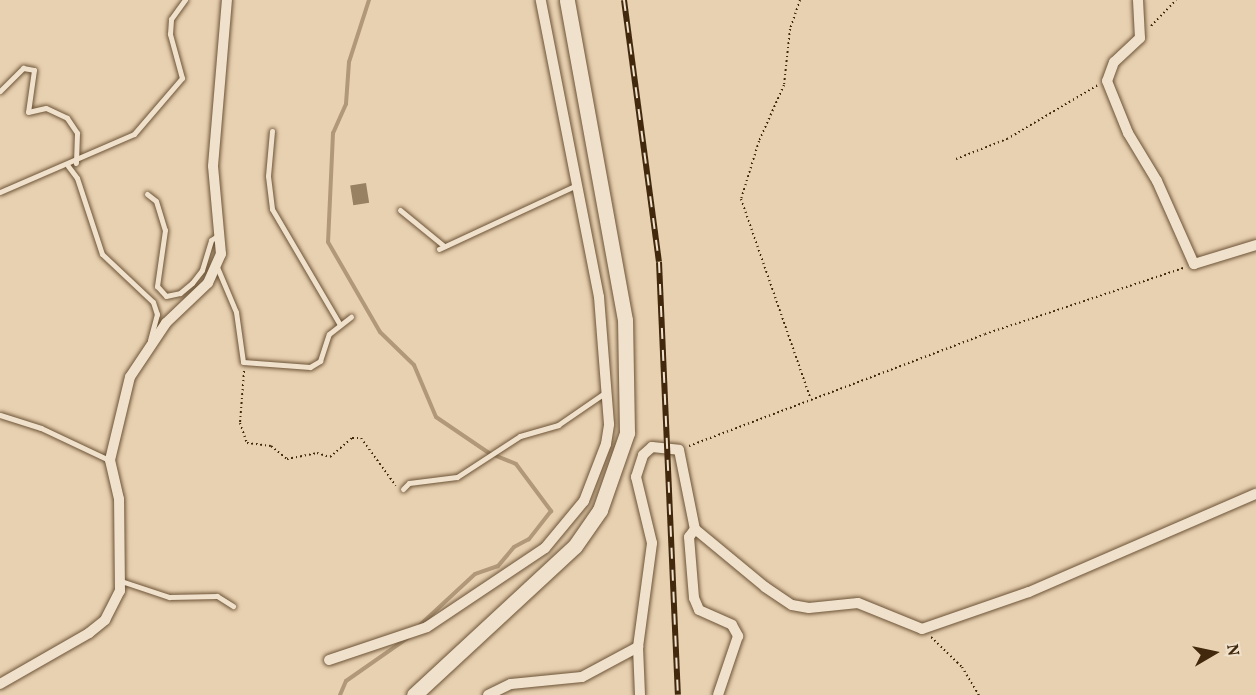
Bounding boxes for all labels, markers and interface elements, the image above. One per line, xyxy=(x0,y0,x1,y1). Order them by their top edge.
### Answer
north arrow xyxy=(1184,623,1244,683)
text: N xyxy=(1220,643,1244,658)

